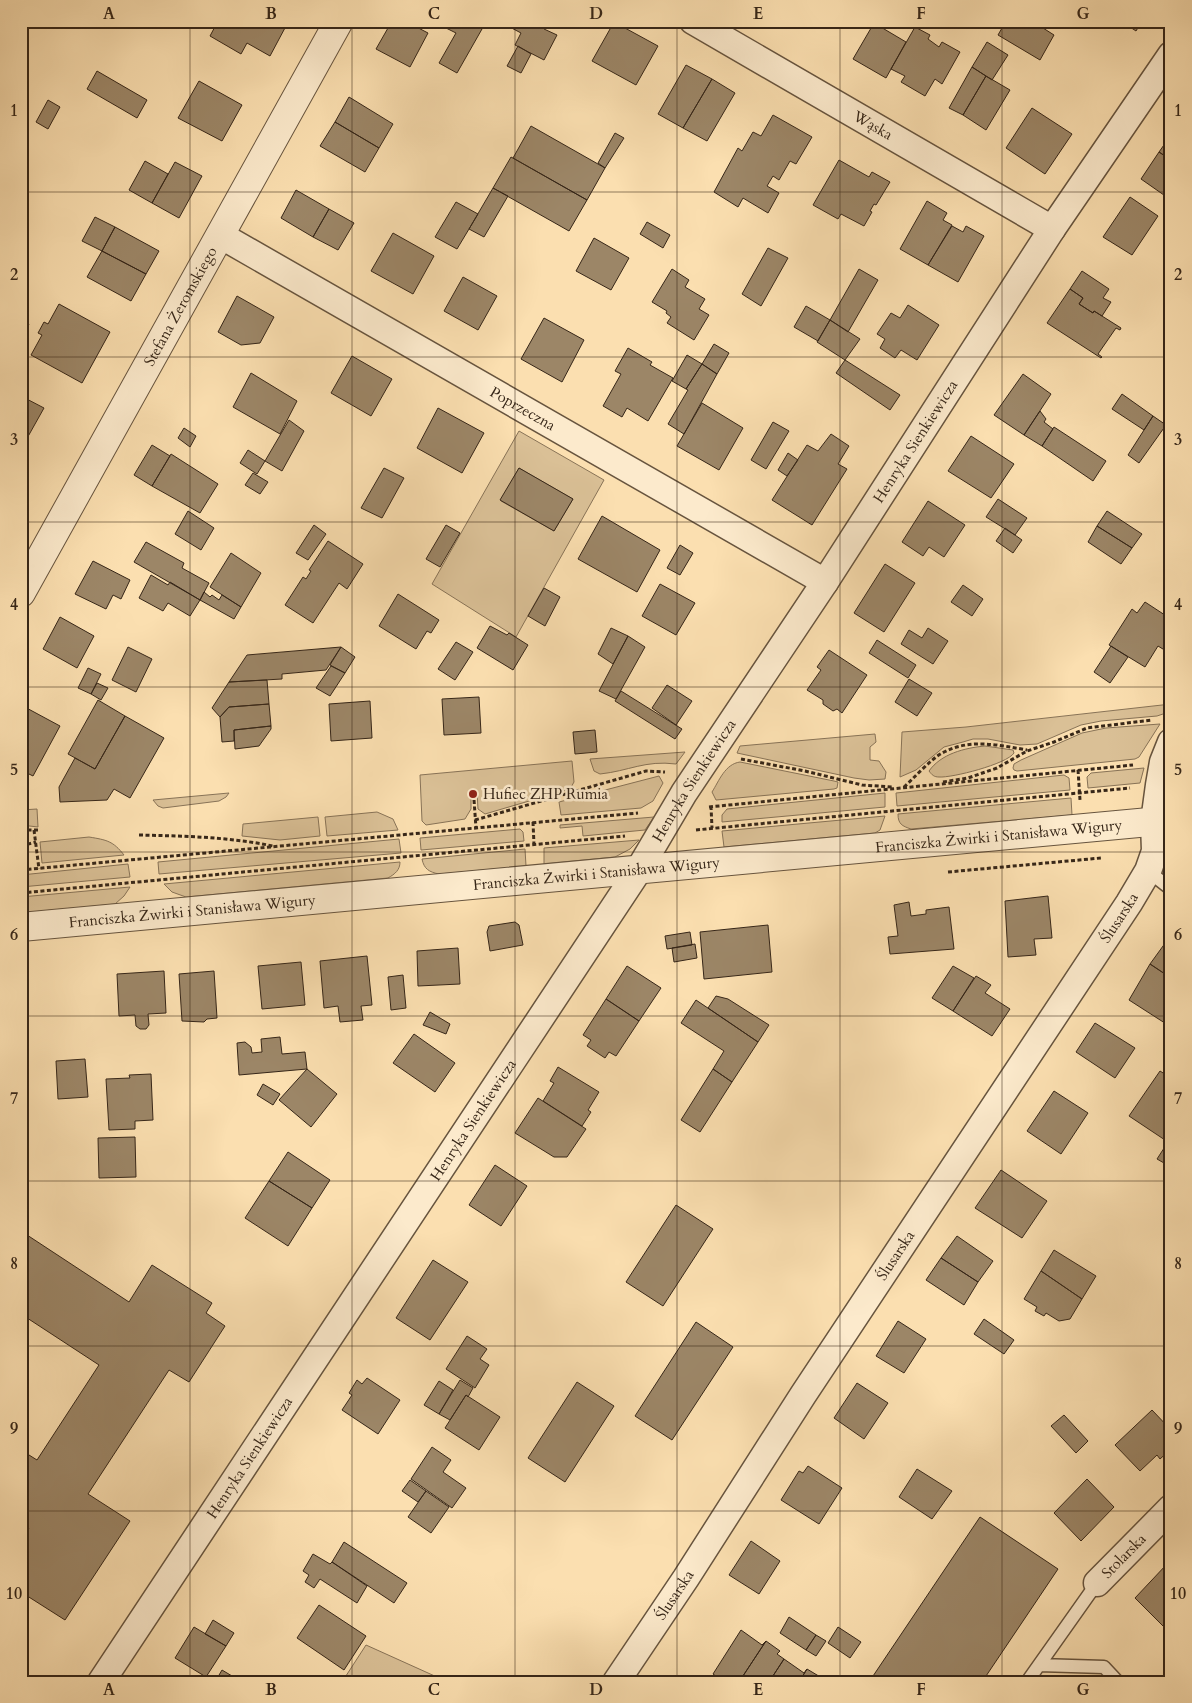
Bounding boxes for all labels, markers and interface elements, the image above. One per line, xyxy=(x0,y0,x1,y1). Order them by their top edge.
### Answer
text: A xyxy=(103,3,115,25)
text: B xyxy=(265,3,277,25)
text: C xyxy=(428,3,440,25)
text: D xyxy=(589,3,603,25)
text: E xyxy=(753,3,763,25)
text: F xyxy=(916,3,926,25)
text: G xyxy=(1076,3,1090,25)
text: 1 xyxy=(10,100,18,122)
text: 1 xyxy=(1174,100,1182,122)
street label: Wąska xyxy=(849,105,897,145)
street label: Stefana Żeromskiego xyxy=(139,243,222,370)
text: 2 xyxy=(10,264,18,286)
text: 2 xyxy=(1174,264,1182,286)
street label: Henryka Sienkiewicza xyxy=(868,376,962,507)
street label: Poprzeczna xyxy=(486,382,560,436)
text: 3 xyxy=(10,429,18,451)
text: 3 xyxy=(1174,429,1182,451)
text: 4 xyxy=(10,594,18,616)
text: 4 xyxy=(1174,594,1182,616)
street label: Henryka Sienkiewicza xyxy=(647,715,741,846)
text: 5 xyxy=(10,759,18,781)
text: 5 xyxy=(1174,759,1182,781)
place label: Hufiec ZHP Rumia xyxy=(483,784,609,804)
marker: Hufiec ZHP Rumia xyxy=(467,788,479,800)
street label: Franciszka Żwirki i Stanisława Wigury xyxy=(874,815,1123,857)
street label: Franciszka Żwirki i Stanisława Wigury xyxy=(472,852,721,895)
street label: Ślusarska xyxy=(1095,889,1143,947)
street label: Franciszka Żwirki i Stanisława Wigury xyxy=(68,890,317,933)
text: 6 xyxy=(10,924,18,946)
text: 6 xyxy=(1174,924,1182,946)
street label: Henryka Sienkiewicza xyxy=(425,1055,521,1185)
text: 7 xyxy=(10,1088,18,1110)
text: 7 xyxy=(1174,1088,1182,1110)
street label: Ślusarska xyxy=(872,1226,920,1284)
text: 8 xyxy=(10,1253,18,1275)
text: 8 xyxy=(1174,1253,1182,1275)
street label: Henryka Sienkiewicza xyxy=(202,1392,297,1523)
text: 9 xyxy=(10,1418,18,1440)
text: 9 xyxy=(1174,1418,1182,1440)
street label: Stolarska xyxy=(1097,1529,1151,1583)
street label: Ślusarska xyxy=(651,1566,699,1624)
text: 10 xyxy=(6,1583,22,1605)
text: 10 xyxy=(1170,1583,1186,1605)
text: A xyxy=(103,1679,115,1701)
text: B xyxy=(265,1679,277,1701)
text: C xyxy=(428,1679,440,1701)
text: D xyxy=(589,1679,603,1701)
text: E xyxy=(753,1679,763,1701)
text: F xyxy=(916,1679,926,1701)
text: G xyxy=(1076,1679,1090,1701)

